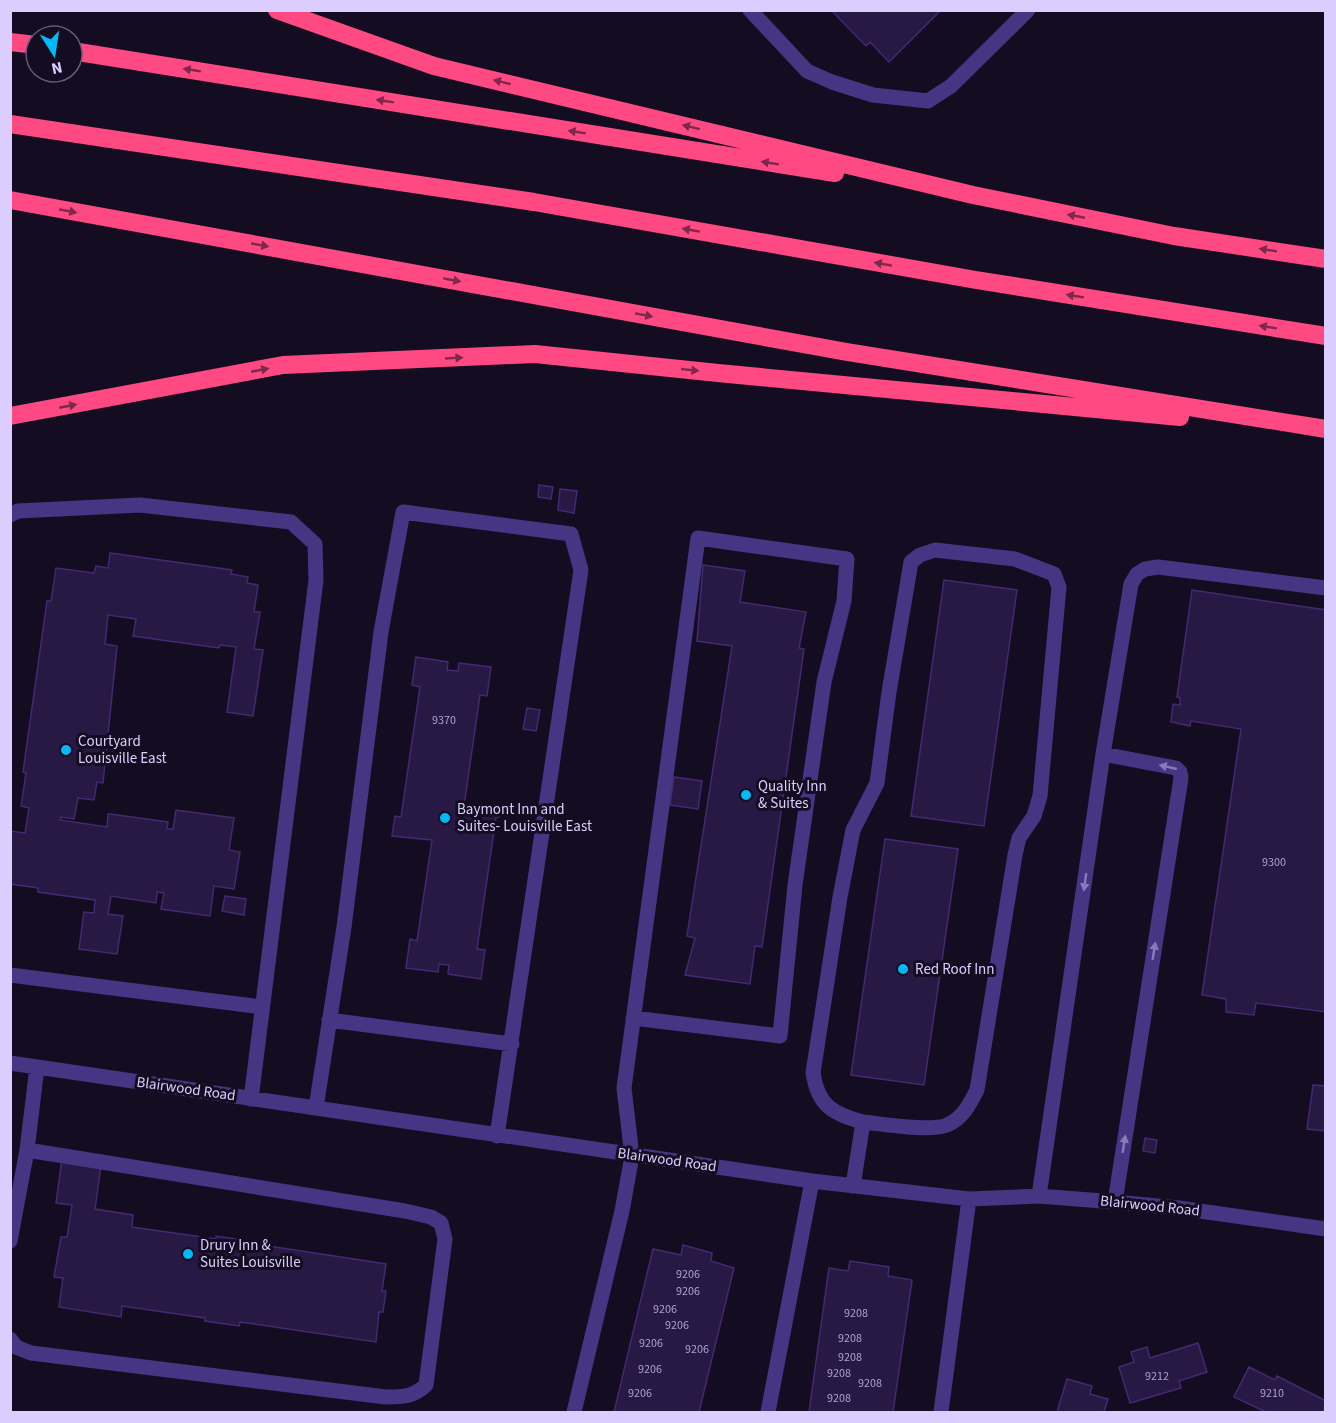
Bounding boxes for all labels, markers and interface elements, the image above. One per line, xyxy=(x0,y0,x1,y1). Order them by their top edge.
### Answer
north arrow xyxy=(24,24,84,84)
text: N xyxy=(49,56,64,80)
one-way arrow xyxy=(182,66,201,75)
one-way arrow xyxy=(492,76,511,86)
one-way arrow xyxy=(375,96,394,105)
one-way arrow xyxy=(682,122,700,132)
one-way arrow xyxy=(568,127,587,136)
one-way arrow xyxy=(760,158,779,167)
one-way arrow xyxy=(59,207,78,216)
one-way arrow xyxy=(1066,211,1085,220)
one-way arrow xyxy=(681,225,700,234)
one-way arrow xyxy=(251,241,270,250)
one-way arrow xyxy=(1258,245,1277,254)
one-way arrow xyxy=(873,259,892,268)
one-way arrow xyxy=(443,276,462,285)
one-way arrow xyxy=(1066,292,1085,301)
one-way arrow xyxy=(634,311,653,320)
one-way arrow xyxy=(1258,322,1277,331)
one-way arrow xyxy=(445,353,464,362)
one-way arrow xyxy=(250,365,269,374)
one-way arrow xyxy=(681,365,700,375)
one-way arrow xyxy=(59,401,78,410)
house number: 9370 xyxy=(432,712,456,729)
place label: Courtyard Louisville East xyxy=(78,731,167,769)
marker: Courtyard Louisville East xyxy=(59,743,73,757)
one-way arrow xyxy=(1158,762,1177,772)
place label: Quality Inn & Suites xyxy=(758,776,827,814)
marker: Quality Inn & Suites xyxy=(739,788,753,802)
place label: Baymont Inn and Suites- Louisville East xyxy=(457,799,592,837)
marker: Baymont Inn and Suites- Louisville East xyxy=(438,811,452,825)
house number: 9300 xyxy=(1262,854,1286,871)
one-way arrow xyxy=(1080,873,1089,892)
one-way arrow xyxy=(1150,941,1159,960)
place label: Red Roof Inn xyxy=(915,959,995,980)
marker: Red Roof Inn xyxy=(896,962,910,976)
street label: Blairwood Road xyxy=(135,1072,237,1106)
one-way arrow xyxy=(1120,1134,1129,1153)
street label: Blairwood Road xyxy=(616,1143,718,1177)
street label: Blairwood Road xyxy=(1099,1190,1201,1222)
place label: Drury Inn & Suites Louisville xyxy=(200,1235,301,1273)
marker: Drury Inn & Suites Louisville xyxy=(181,1247,195,1261)
house number: 9206 xyxy=(676,1266,700,1283)
house number: 9206 xyxy=(676,1283,700,1300)
house number: 9206 xyxy=(653,1301,677,1318)
house number: 9208 xyxy=(844,1305,868,1322)
house number: 9206 xyxy=(665,1317,689,1334)
house number: 9208 xyxy=(838,1330,862,1347)
house number: 9206 xyxy=(639,1335,663,1352)
house number: 9206 xyxy=(685,1341,709,1358)
house number: 9208 xyxy=(838,1349,862,1366)
house number: 9206 xyxy=(638,1361,662,1378)
house number: 9208 xyxy=(827,1365,851,1382)
house number: 9212 xyxy=(1145,1368,1169,1385)
house number: 9208 xyxy=(858,1375,882,1392)
house number: 9206 xyxy=(628,1385,652,1402)
house number: 9210 xyxy=(1260,1385,1284,1402)
house number: 9208 xyxy=(827,1390,851,1407)

